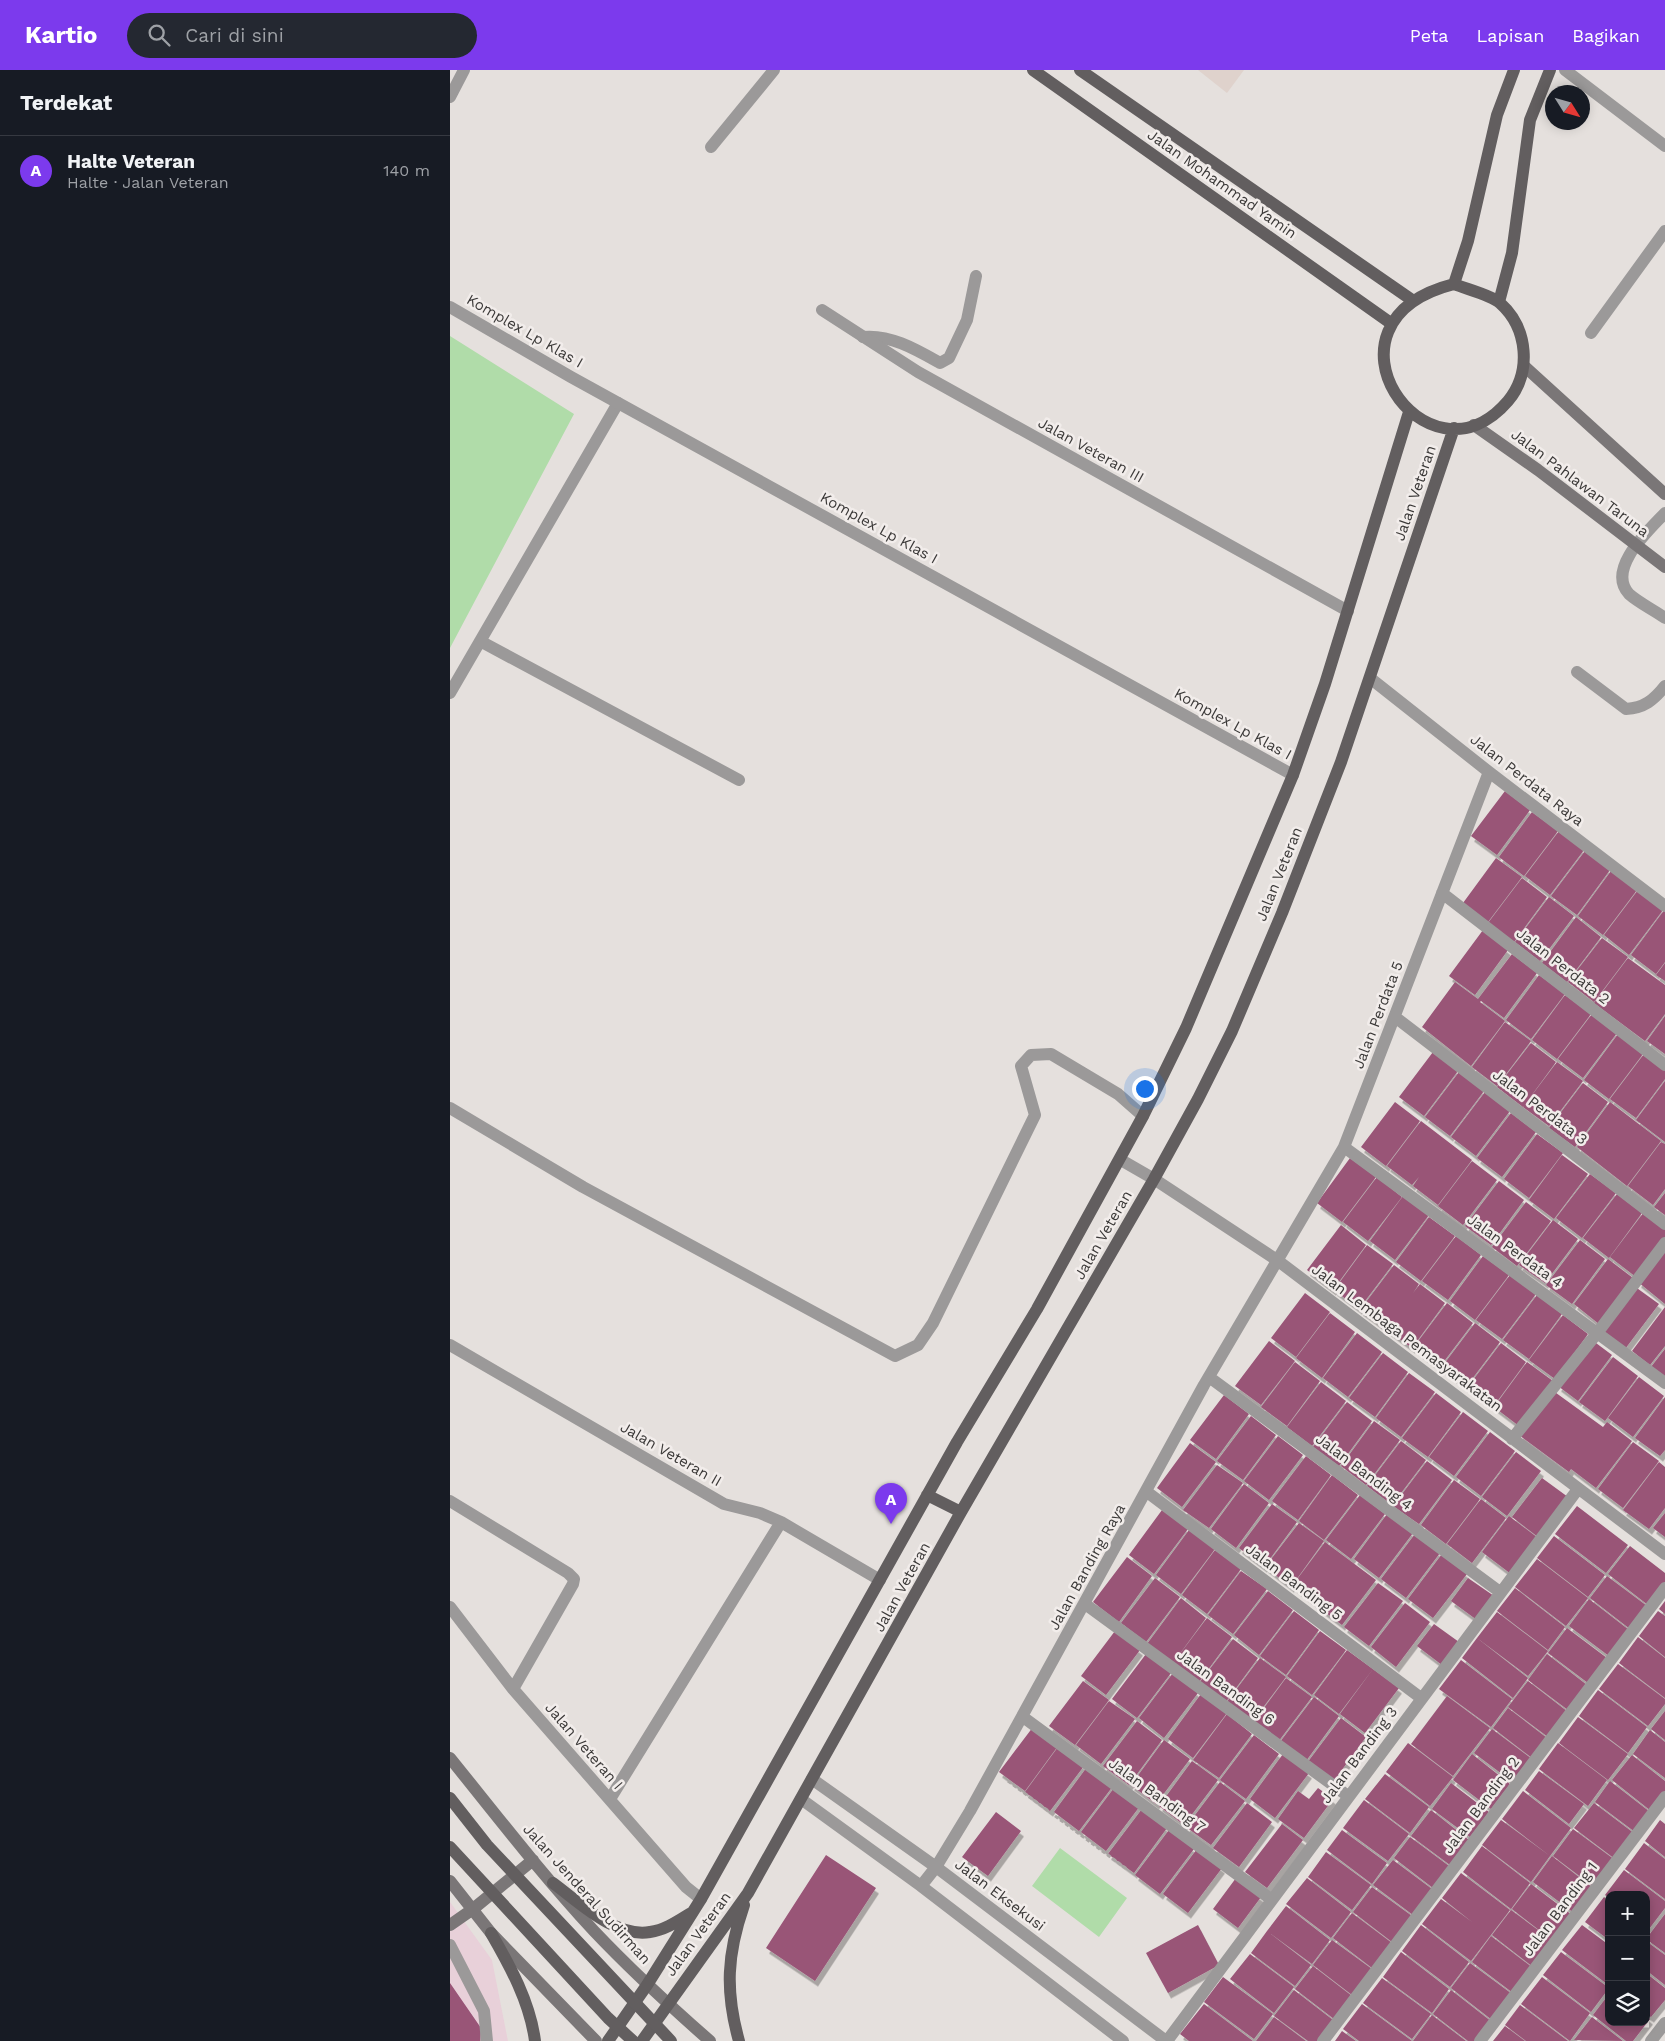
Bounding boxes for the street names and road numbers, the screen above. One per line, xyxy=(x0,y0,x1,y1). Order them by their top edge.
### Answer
street label: Jalan Mohammad Yamin xyxy=(1144,126,1300,242)
street label: Komplex Lp Klas I xyxy=(464,290,586,372)
street label: Jalan Veteran III xyxy=(1035,413,1147,487)
street label: Jalan Pahlawan Taruna xyxy=(1507,425,1653,541)
street label: Jalan Veteran xyxy=(1390,443,1440,543)
street label: Komplex Lp Klas I xyxy=(817,488,941,568)
street label: Komplex Lp Klas I xyxy=(1171,684,1295,764)
street label: Jalan Perdata Raya xyxy=(1467,730,1588,830)
street label: Jalan Veteran xyxy=(1252,824,1306,924)
street label: Jalan Perdata 2 xyxy=(1513,924,1613,1008)
street label: Jalan Perdata 5 xyxy=(1349,959,1407,1071)
street label: Jalan Perdata 3 xyxy=(1489,1066,1591,1148)
street label: Jalan Veteran xyxy=(1070,1187,1136,1283)
street label: Jalan Perdata 4 xyxy=(1464,1210,1566,1292)
street label: Jalan Lembaga Pemasyarakatan xyxy=(1308,1260,1506,1416)
street label: Jalan Veteran II xyxy=(617,1418,725,1490)
street label: Jalan Banding 4 xyxy=(1312,1430,1416,1514)
street label: Jalan Banding Raya xyxy=(1045,1500,1129,1633)
street label: Jalan Veteran xyxy=(870,1539,934,1635)
street label: Jalan Banding 5 xyxy=(1242,1540,1346,1624)
street label: Jalan Banding 6 xyxy=(1174,1645,1278,1729)
street label: Jalan Veteran I xyxy=(541,1699,627,1793)
street label: Jalan Banding 3 xyxy=(1317,1703,1401,1807)
street label: Jalan Banding 2 xyxy=(1439,1753,1523,1857)
street label: Jalan Banding 7 xyxy=(1105,1754,1209,1836)
street label: Jalan Jenderal Sudirman xyxy=(519,1820,655,1968)
street label: Jalan Eksekusi xyxy=(951,1855,1049,1935)
street label: Jalan Banding 1 xyxy=(1519,1858,1601,1960)
street label: Jalan Veteran xyxy=(661,1888,735,1980)

